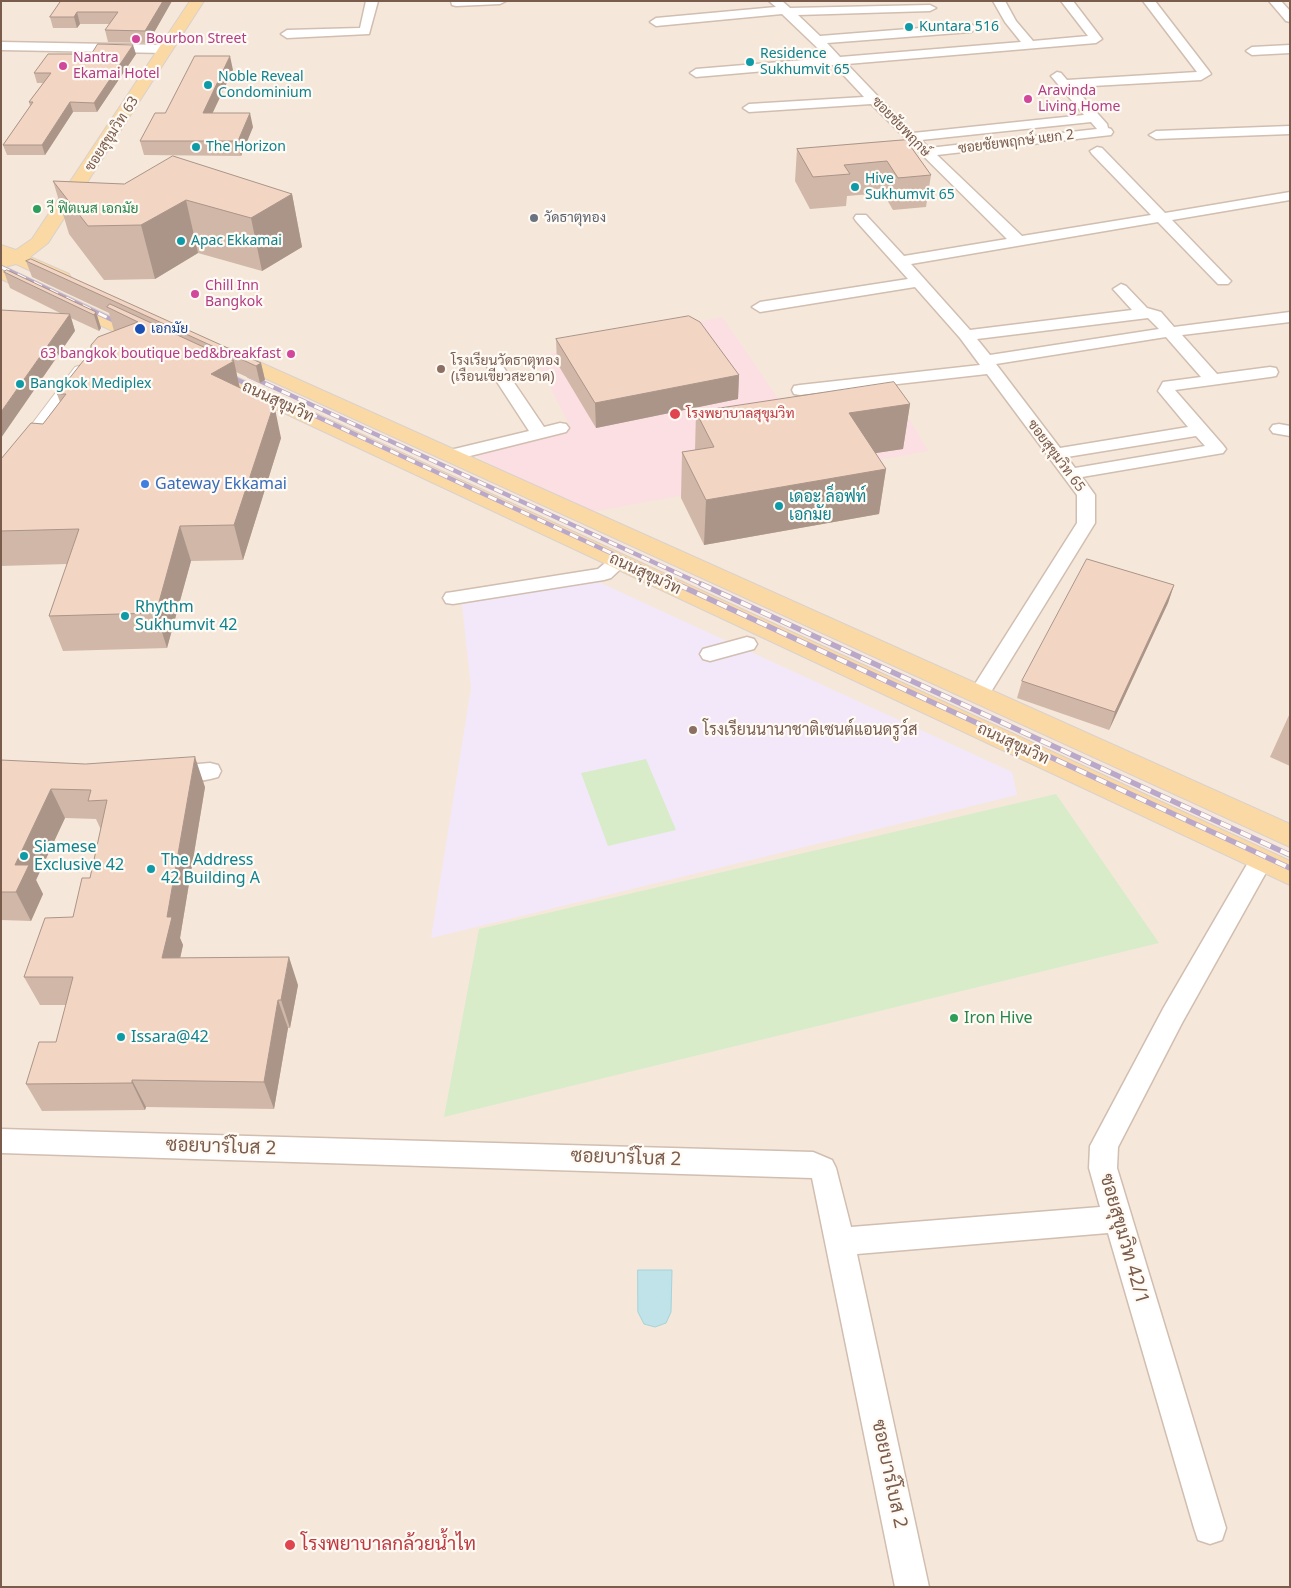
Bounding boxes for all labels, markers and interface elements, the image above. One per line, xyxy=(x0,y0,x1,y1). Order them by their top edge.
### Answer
place label: Kuntara 516 xyxy=(919,19,999,35)
marker: Kuntara 516 xyxy=(903,21,915,33)
place label: Bourbon Street xyxy=(146,31,246,47)
marker: Bourbon Street xyxy=(130,33,142,45)
place label: Residence Sukhumvit 65 xyxy=(760,46,850,78)
place label: Nantra Ekamai Hotel xyxy=(73,50,160,82)
marker: Residence Sukhumvit 65 xyxy=(744,56,756,68)
marker: Nantra Ekamai Hotel xyxy=(57,60,69,72)
place label: Noble Reveal Condominium xyxy=(218,69,312,102)
marker: Noble Reveal Condominium xyxy=(202,79,214,91)
place label: Aravinda Living Home xyxy=(1038,83,1120,115)
street label: ซอยสุขุมวิท 63 xyxy=(82,93,142,175)
street label: ซอยชัยพฤกษ์ xyxy=(868,93,934,161)
marker: Aravinda Living Home xyxy=(1022,93,1034,105)
street label: ซอยชัยพฤกษ์ แยก 2 xyxy=(957,127,1075,157)
place label: The Horizon xyxy=(206,139,286,155)
marker: The Horizon xyxy=(190,141,202,153)
place label: Hive Sukhumvit 65 xyxy=(865,171,955,203)
marker: Hive Sukhumvit 65 xyxy=(849,181,861,193)
place label: วี ฟิตเนส เอกมัย xyxy=(47,201,139,217)
marker: วี ฟิตเนส เอกมัย xyxy=(31,203,43,215)
place label: วัดธาตุทอง xyxy=(544,210,606,226)
marker: วัดธาตุทอง xyxy=(528,212,540,224)
place label: Apac Ekkamai xyxy=(191,233,282,249)
marker: Apac Ekkamai xyxy=(175,235,187,247)
place label: Chill Inn Bangkok xyxy=(205,278,263,310)
marker: Chill Inn Bangkok xyxy=(189,288,201,300)
place label: เอกมัย xyxy=(151,321,188,337)
marker: เอกมัย xyxy=(133,322,147,336)
place label: 63 bangkok boutique bed&breakfast xyxy=(40,346,281,362)
marker: 63 bangkok boutique bed&breakfast xyxy=(285,348,297,360)
place label: โรงเรียนวัดธาตุทอง (เรือนเขียวสะอาด) xyxy=(451,353,560,386)
marker: โรงเรียนวัดธาตุทอง (เรือนเขียวสะอาด) xyxy=(435,363,447,375)
place label: Bangkok Mediplex xyxy=(30,376,151,392)
street label: ถนนสุขุมวิท xyxy=(239,377,317,427)
marker: Bangkok Mediplex xyxy=(14,378,26,390)
place label: โรงพยาบาลสุขุมวิท xyxy=(686,406,795,422)
marker: โรงพยาบาลสุขุมวิท xyxy=(668,407,682,421)
street label: ซอยสุขุมวิท 65 xyxy=(1023,417,1089,495)
place label: Gateway Ekkamai xyxy=(155,474,287,494)
marker: Gateway Ekkamai xyxy=(139,478,151,490)
place label: เดอะ ล็อฟท์ เอกมัย xyxy=(789,487,866,525)
marker: เดอะ ล็อฟท์ เอกมัย xyxy=(773,500,785,512)
street label: ถนนสุขุมวิท xyxy=(606,549,684,599)
place label: Rhythm Sukhumvit 42 xyxy=(135,597,237,635)
marker: Rhythm Sukhumvit 42 xyxy=(119,610,131,622)
street label: ถนนสุขุมวิท xyxy=(974,719,1052,769)
place label: โรงเรียนนานาชาติเซนต์แอนดรูว์ส xyxy=(703,720,917,740)
marker: โรงเรียนนานาชาติเซนต์แอนดรูว์ส xyxy=(687,724,699,736)
place label: Siamese Exclusive 42 xyxy=(34,837,124,875)
marker: Siamese Exclusive 42 xyxy=(18,850,30,862)
place label: The Address 42 Building A xyxy=(161,850,260,888)
marker: The Address 42 Building A xyxy=(145,863,157,875)
place label: Iron Hive xyxy=(964,1008,1033,1028)
marker: Iron Hive xyxy=(948,1012,960,1024)
place label: Issara@42 xyxy=(131,1027,209,1047)
marker: Issara@42 xyxy=(115,1031,127,1043)
street label: ซอยบาร์โบส 2 xyxy=(165,1134,277,1160)
street label: ซอยบาร์โบส 2 xyxy=(570,1145,682,1171)
street label: ซอยสุขุมวิท 42/1 xyxy=(1095,1171,1153,1307)
street label: ซอยบาร์โบส 2 xyxy=(866,1418,912,1530)
place label: โรงพยาบาลกล้วยน้ำไท xyxy=(301,1534,476,1556)
marker: โรงพยาบาลกล้วยน้ำไท xyxy=(283,1538,297,1552)

